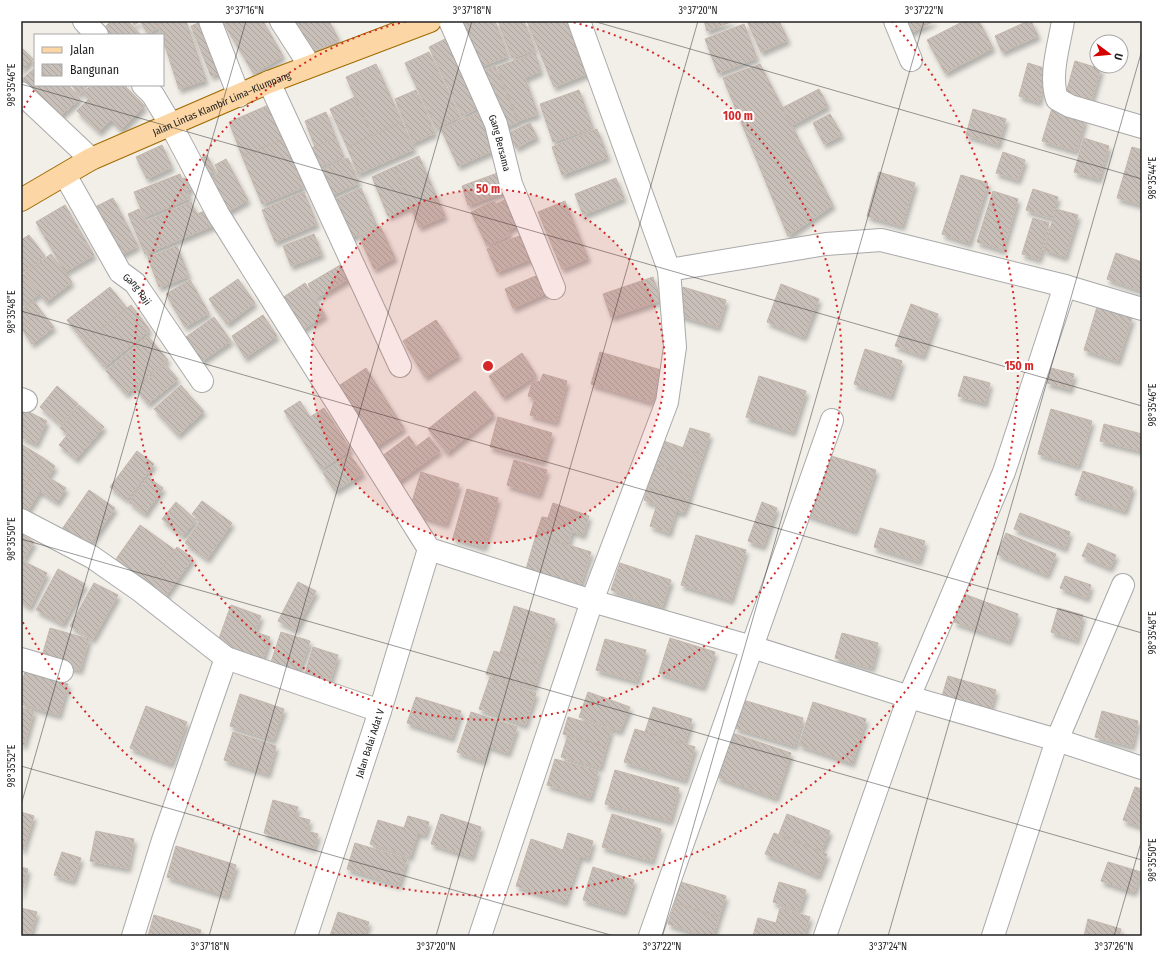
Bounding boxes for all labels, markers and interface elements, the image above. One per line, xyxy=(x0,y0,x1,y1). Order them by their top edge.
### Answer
text: 3°37'16"N xyxy=(226,5,264,17)
text: 3°37'18"N xyxy=(453,5,491,17)
text: 3°37'20"N xyxy=(678,5,718,17)
text: 3°37'22"N xyxy=(905,5,943,17)
legend xyxy=(34,34,164,86)
north arrow xyxy=(1089,34,1129,74)
text: Jalan xyxy=(70,43,94,57)
text: U xyxy=(1111,52,1125,62)
text: 98°35'46"E xyxy=(6,63,18,107)
text: Bangunan xyxy=(70,63,119,77)
street label: Jalan Lintas Klambir Lima–Klumpang xyxy=(151,69,293,139)
text: 100 m xyxy=(723,109,753,123)
street label: Gang Bersama xyxy=(486,113,513,173)
text: 98°35'44"E xyxy=(1147,156,1159,199)
text: 50 m xyxy=(476,182,500,196)
street label: Gang Raji xyxy=(120,271,153,308)
text: 98°35'48"E xyxy=(6,290,18,334)
centre of rings xyxy=(481,359,495,373)
text: 150 m xyxy=(1004,359,1034,373)
text: 98°35'46"E xyxy=(1147,383,1159,427)
text: 98°35'50"E xyxy=(6,517,18,561)
text: 98°35'48"E xyxy=(1147,611,1159,655)
street label: Jalan Balai Adat V xyxy=(353,707,388,779)
text: 98°35'52"E xyxy=(6,744,18,787)
text: 98°35'50"E xyxy=(1147,838,1159,882)
text: 3°37'18"N xyxy=(191,941,229,953)
text: 3°37'20"N xyxy=(416,941,456,953)
text: 3°37'22"N xyxy=(643,941,681,953)
text: 3°37'24"N xyxy=(869,941,907,953)
text: 3°37'26"N xyxy=(1095,941,1133,953)

